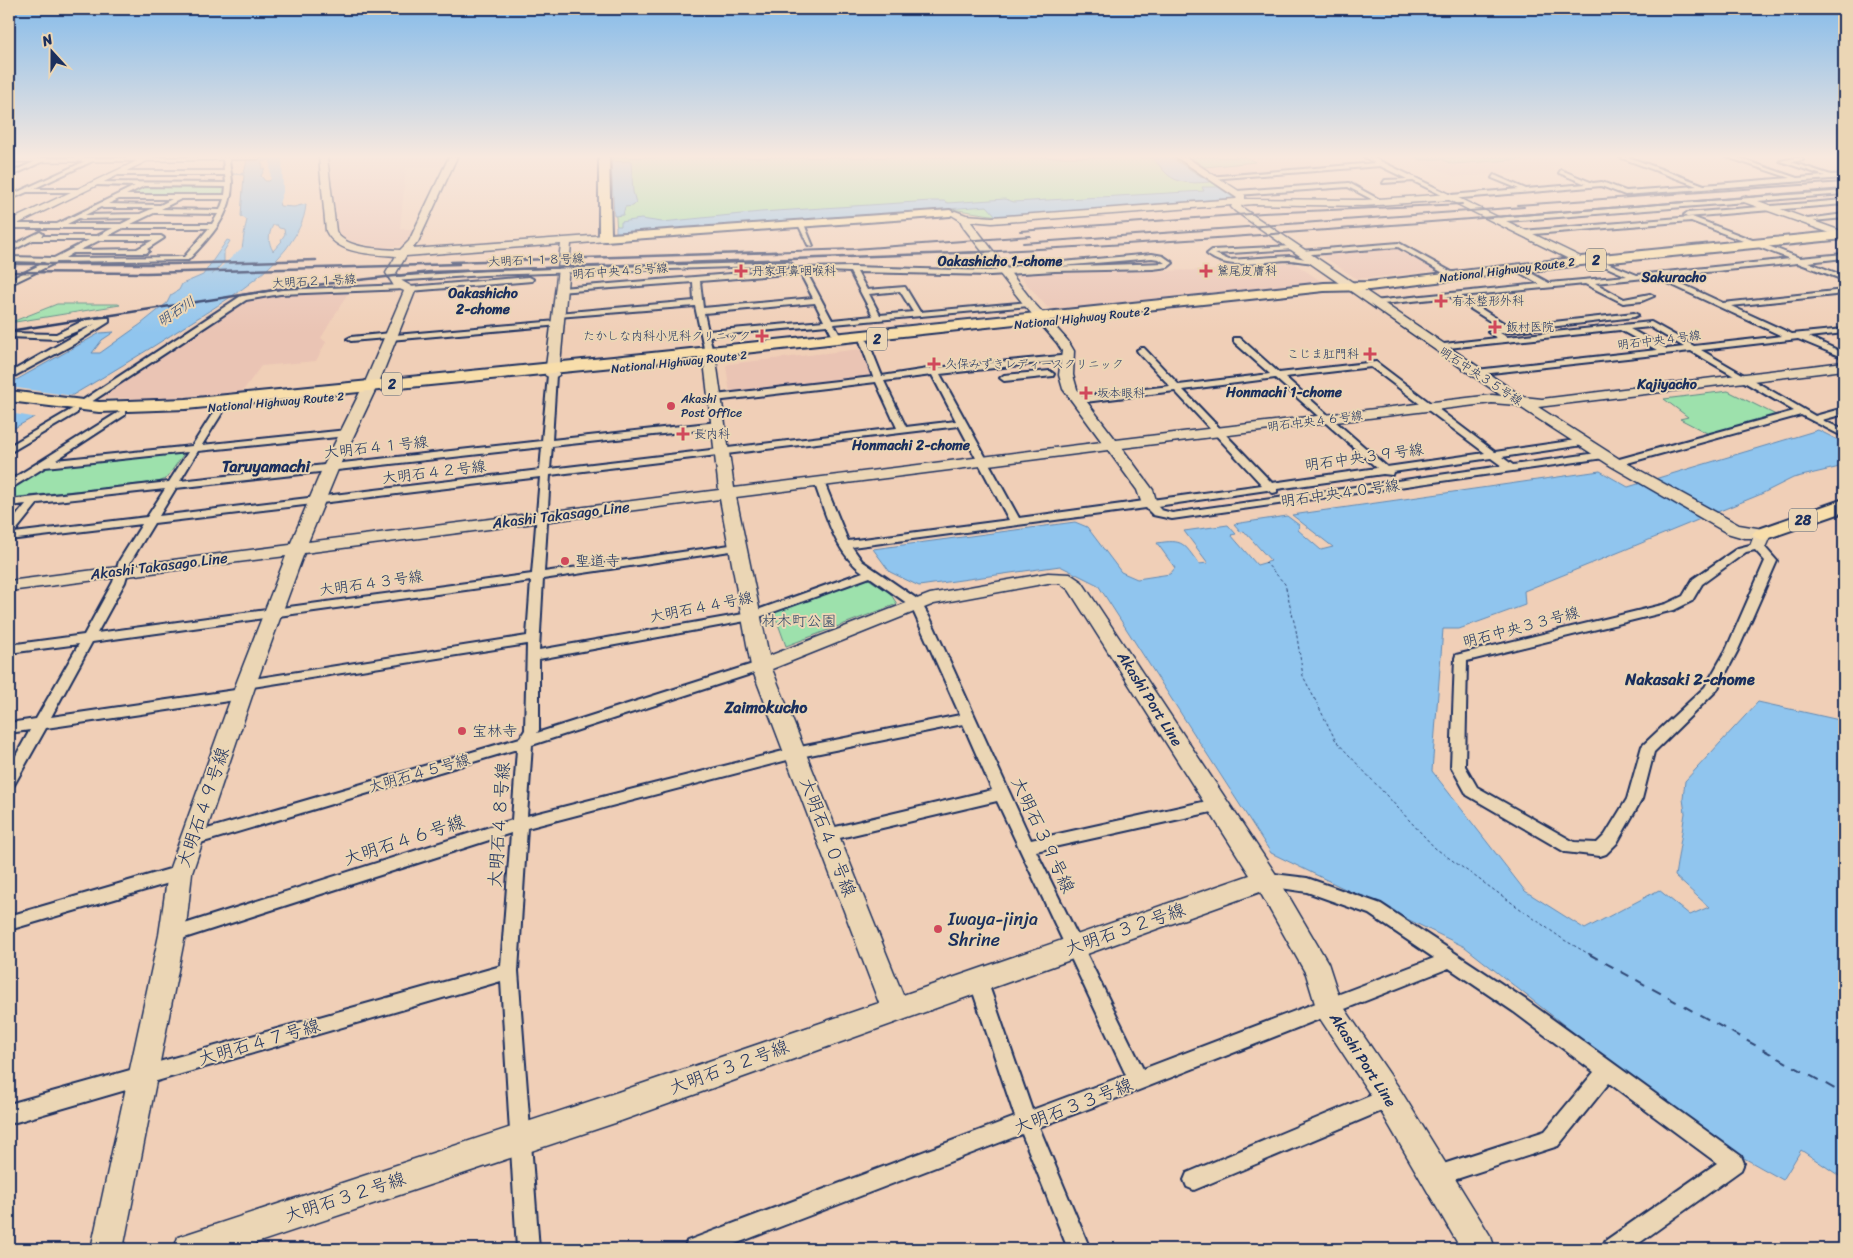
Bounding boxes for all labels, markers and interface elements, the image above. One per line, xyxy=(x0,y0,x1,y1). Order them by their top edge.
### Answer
text: N xyxy=(38,27,57,54)
north arrow xyxy=(28,28,78,78)
street label: 大明石１１８号線 xyxy=(488,247,584,273)
road number: 2 xyxy=(1586,248,1606,272)
district label: Oakashicho 1-chome xyxy=(937,249,1063,274)
street label: National Highway Route 2 xyxy=(1438,251,1576,289)
street label: 明石中央４５号線 xyxy=(571,257,669,285)
place label: 丹家耳鼻咽喉科 xyxy=(752,260,836,282)
place label: 鷲尾皮膚科 xyxy=(1217,260,1277,282)
marker: 丹家耳鼻咽喉科 xyxy=(734,264,748,278)
marker: 鷲尾皮膚科 xyxy=(1199,264,1213,278)
district label: Sakuracho xyxy=(1641,265,1707,290)
street label: 大明石２１号線 xyxy=(271,268,357,294)
district label: Oakashicho 2-chome xyxy=(447,281,519,322)
water label: 明石川 xyxy=(152,289,201,333)
place label: 有本整形外科 xyxy=(1452,290,1524,312)
marker: 有本整形外科 xyxy=(1434,294,1448,308)
street label: National Highway Route 2 xyxy=(1013,300,1151,336)
place label: 飯村医院 xyxy=(1506,316,1554,338)
marker: 飯村医院 xyxy=(1488,320,1502,334)
street label: 明石中央４号線 xyxy=(1616,324,1702,356)
place label: たかしな内科小児科クリニック xyxy=(583,325,751,347)
road number: 2 xyxy=(867,328,887,350)
marker: たかしな内科小児科クリニック xyxy=(755,329,769,343)
street label: 明石中央３５号線 xyxy=(1435,341,1527,411)
place label: こじま肛門科 xyxy=(1287,343,1359,365)
street label: National Highway Route 2 xyxy=(610,344,748,380)
marker: こじま肛門科 xyxy=(1363,347,1377,361)
place label: 久保みずきレディースクリニック xyxy=(945,353,1124,375)
marker: 久保みずきレディースクリニック xyxy=(927,357,941,371)
road number: 2 xyxy=(382,372,402,396)
district label: Kajiyacho xyxy=(1636,372,1698,397)
district label: Honmachi 1-chome xyxy=(1225,380,1343,405)
place label: 坂本眼科 xyxy=(1097,382,1145,404)
street label: National Highway Route 2 xyxy=(207,385,345,419)
marker: 坂本眼科 xyxy=(1079,386,1093,400)
place label: Akashi Post Office xyxy=(680,388,742,424)
marker: Akashi Post Office xyxy=(665,400,677,412)
street label: 明石中央４６号線 xyxy=(1266,404,1364,438)
place label: 長内科 xyxy=(694,423,730,445)
marker: 長内科 xyxy=(676,427,690,441)
street label: 大明石４１号線 xyxy=(322,429,430,465)
district label: Honmachi 2-chome xyxy=(851,433,971,458)
street label: 明石中央３９号線 xyxy=(1303,436,1425,478)
district label: Taruyamachi xyxy=(222,452,312,481)
street label: 大明石４２号線 xyxy=(380,453,488,491)
street label: 明石中央４０号線 xyxy=(1279,472,1401,514)
street label: Akashi Takasago Line xyxy=(490,494,632,536)
road number: 28 xyxy=(1789,508,1817,532)
street label: Akashi Takasago Line xyxy=(88,545,230,587)
place label: 聖道寺 xyxy=(575,548,620,574)
marker: 聖道寺 xyxy=(559,555,571,567)
street label: 大明石４３号線 xyxy=(317,563,425,603)
street label: 大明石４４号線 xyxy=(647,584,755,630)
street label: 明石中央３３号線 xyxy=(1460,599,1582,655)
park label: 材木町公園 xyxy=(761,608,837,634)
street label: Akashi Port Line xyxy=(1110,645,1190,752)
district label: Nakasaki 2-chome xyxy=(1624,665,1755,694)
district label: Zaimokucho xyxy=(724,693,808,722)
place label: 宝林寺 xyxy=(472,718,517,744)
marker: 宝林寺 xyxy=(456,725,468,737)
street label: 大明石４９号線 xyxy=(167,742,239,872)
street label: 大明石４５号線 xyxy=(365,746,473,800)
street label: 大明石４８号線 xyxy=(479,761,519,889)
street label: 大明石３９号線 xyxy=(1002,771,1084,899)
street label: 大明石４０号線 xyxy=(790,772,866,902)
street label: 大明石４６号線 xyxy=(339,805,469,875)
street label: 大明石３２号線 xyxy=(1060,893,1190,965)
place label: Iwaya-jinja Shrine xyxy=(947,903,1038,956)
marker: Iwaya-jinja Shrine xyxy=(932,923,944,935)
street label: Akashi Port Line xyxy=(1322,1007,1404,1113)
street label: 大明石４７号線 xyxy=(194,1009,324,1075)
street label: 大明石３２号線 xyxy=(664,1030,794,1104)
street label: 大明石３３号線 xyxy=(1008,1068,1138,1144)
street label: 大明石３２号線 xyxy=(280,1162,410,1232)

